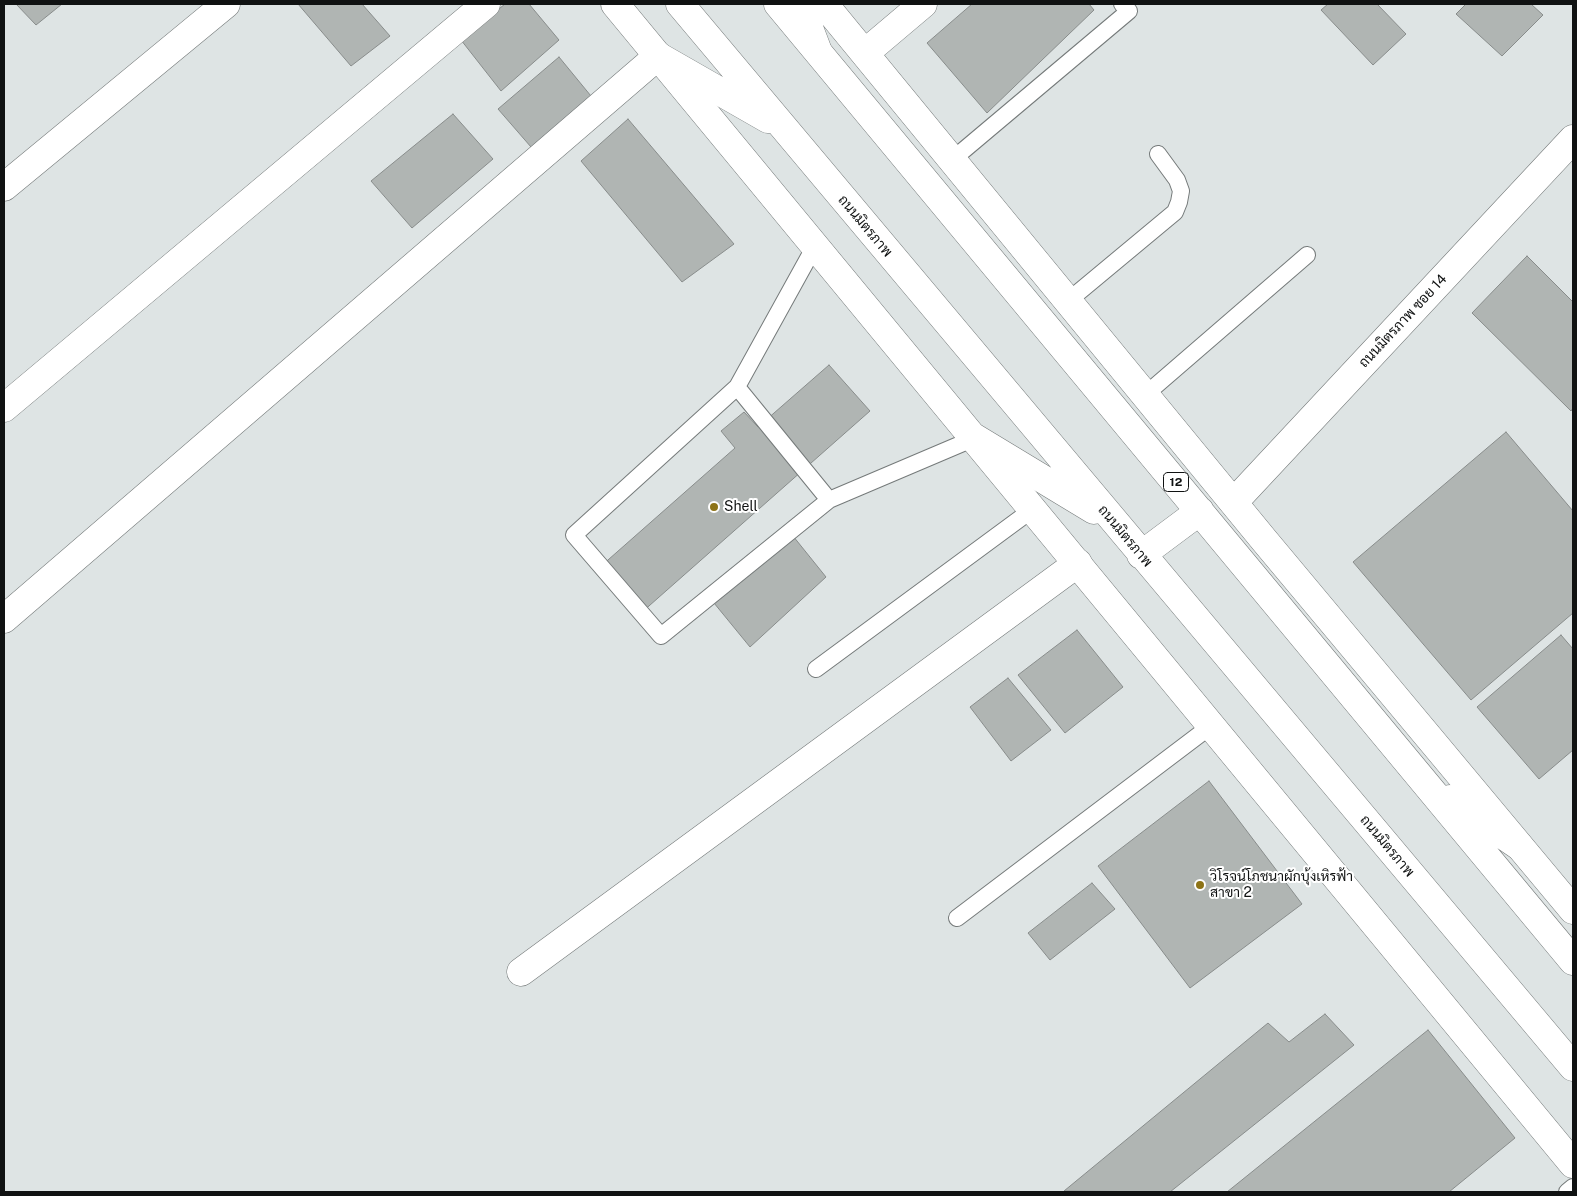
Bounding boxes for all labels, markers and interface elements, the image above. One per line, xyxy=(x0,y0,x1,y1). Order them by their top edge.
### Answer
street label: ถนนมิตรภาพ xyxy=(834,192,896,260)
street label: ถนนมิตรภาพ ซอย 14 xyxy=(1355,271,1451,371)
road number: 12 xyxy=(1164,472,1188,492)
place label: Shell xyxy=(724,499,758,515)
marker: Shell xyxy=(708,501,720,513)
street label: ถนนมิตรภาพ xyxy=(1094,502,1156,570)
street label: ถนนมิตรภาพ xyxy=(1356,812,1418,880)
place label: วิโรจน์โภชนาผักบุ้งเหิรฟ้า สาขา 2 xyxy=(1210,869,1353,902)
marker: วิโรจน์โภชนาผักบุ้งเหิรฟ้า สาขา 2 xyxy=(1194,879,1206,891)

